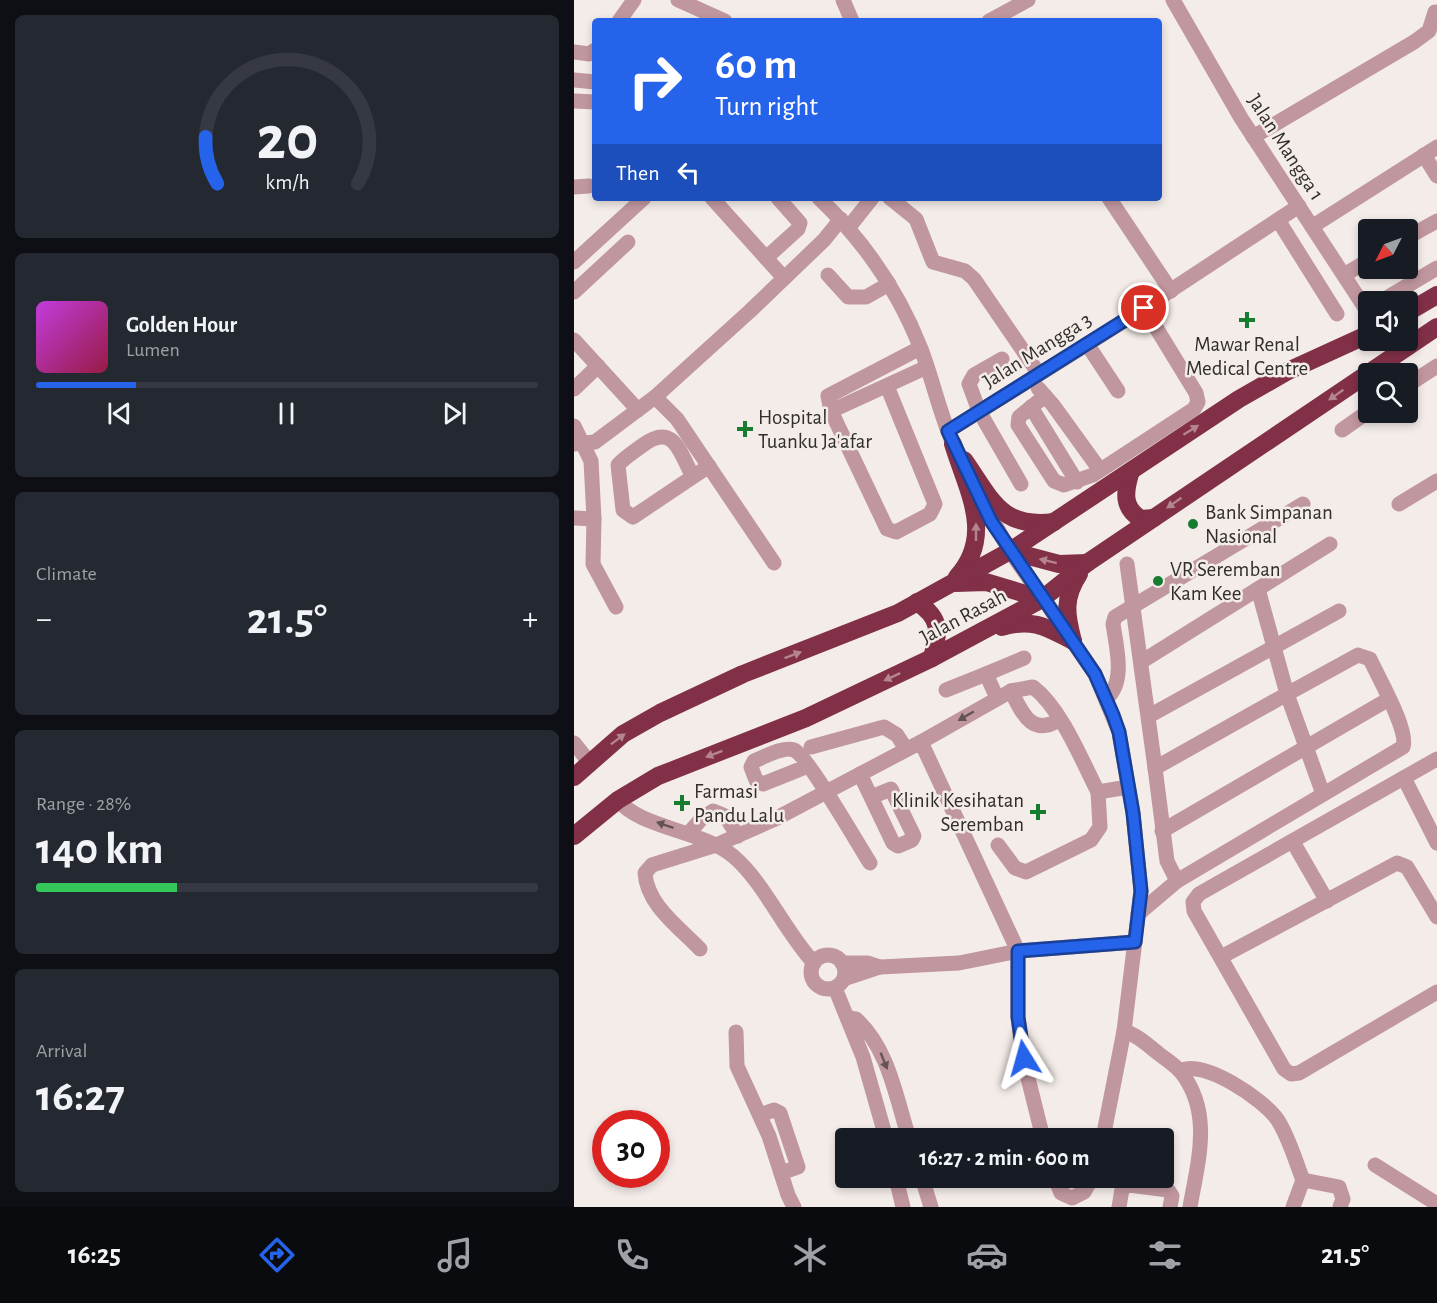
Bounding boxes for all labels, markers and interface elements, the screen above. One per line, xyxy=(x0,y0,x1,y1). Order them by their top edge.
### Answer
icon: right xyxy=(616,42,694,120)
text: 60 m xyxy=(715,44,797,86)
street label: Jalan Mangga 1 xyxy=(1244,90,1328,204)
text: Turn right xyxy=(715,93,818,120)
text: 20 xyxy=(256,108,318,170)
icon: left xyxy=(672,156,705,189)
text: Then xyxy=(616,162,660,184)
text: km/h xyxy=(265,172,309,193)
north arrow xyxy=(1358,219,1418,279)
map controls xyxy=(1358,219,1418,423)
pin xyxy=(1118,282,1169,333)
icon: arrive xyxy=(1127,291,1160,324)
button: sound xyxy=(1358,291,1418,351)
street label: Jalan Mangga 3 xyxy=(979,309,1095,392)
marker: Mawar Renal Medical Centre xyxy=(1238,311,1256,329)
text: Golden Hour xyxy=(126,314,237,336)
place label: Mawar Renal Medical Centre xyxy=(1186,334,1308,379)
text: Lumen xyxy=(126,340,180,360)
button: search xyxy=(1358,363,1418,423)
one-way arrow xyxy=(1328,389,1344,401)
icon: previous xyxy=(103,397,136,430)
icon: pause xyxy=(270,397,303,430)
icon: next xyxy=(438,397,471,430)
place label: Hospital Tuanku Ja'afar xyxy=(758,407,872,452)
marker: Hospital Tuanku Ja'afar xyxy=(736,420,754,438)
one-way arrow xyxy=(1183,424,1199,435)
one-way arrow xyxy=(1166,497,1182,509)
place label: Bank Simpanan Nasional xyxy=(1205,502,1333,547)
marker: Bank Simpanan Nasional xyxy=(1186,517,1200,531)
one-way arrow xyxy=(971,523,981,542)
one-way arrow xyxy=(1039,555,1057,565)
place label: VR Seremban Kam Kee xyxy=(1170,559,1281,604)
text: Climate xyxy=(36,564,97,584)
marker: VR Seremban Kam Kee xyxy=(1151,574,1165,588)
street label: Jalan Rasah xyxy=(917,585,1010,648)
text: 21.5° xyxy=(247,597,327,642)
text: − xyxy=(36,603,52,636)
text: + xyxy=(522,603,538,636)
one-way arrow xyxy=(785,650,803,660)
one-way arrow xyxy=(884,672,901,681)
one-way arrow xyxy=(957,711,974,721)
one-way arrow xyxy=(610,733,625,745)
one-way arrow xyxy=(704,749,722,759)
place label: Farmasi Pandu Lalu xyxy=(694,781,784,826)
place label: Klinik Kesihatan Seremban xyxy=(892,790,1024,835)
text: Range · 28% xyxy=(36,794,131,814)
marker: Farmasi Pandu Lalu xyxy=(675,796,689,810)
marker: Klinik Kesihatan Seremban xyxy=(1029,803,1047,821)
one-way arrow xyxy=(656,820,674,829)
text: 140 km xyxy=(36,827,164,872)
position arrow xyxy=(992,1026,1056,1090)
text: Arrival xyxy=(36,1041,87,1061)
one-way arrow xyxy=(880,1052,889,1070)
text: 16:27 xyxy=(36,1074,125,1119)
speed limit sign: 30 xyxy=(592,1110,670,1188)
text: 16:27 · 2 min · 600 m xyxy=(919,1147,1090,1169)
icon: directions xyxy=(256,1234,298,1276)
icon: music xyxy=(434,1234,476,1276)
icon: phone xyxy=(611,1234,653,1276)
icon: climate xyxy=(789,1234,831,1276)
icon: car xyxy=(966,1234,1008,1276)
icon: filters xyxy=(1144,1234,1186,1276)
text: 16:25 xyxy=(68,1241,121,1268)
text: 21.5° xyxy=(1321,1241,1369,1268)

